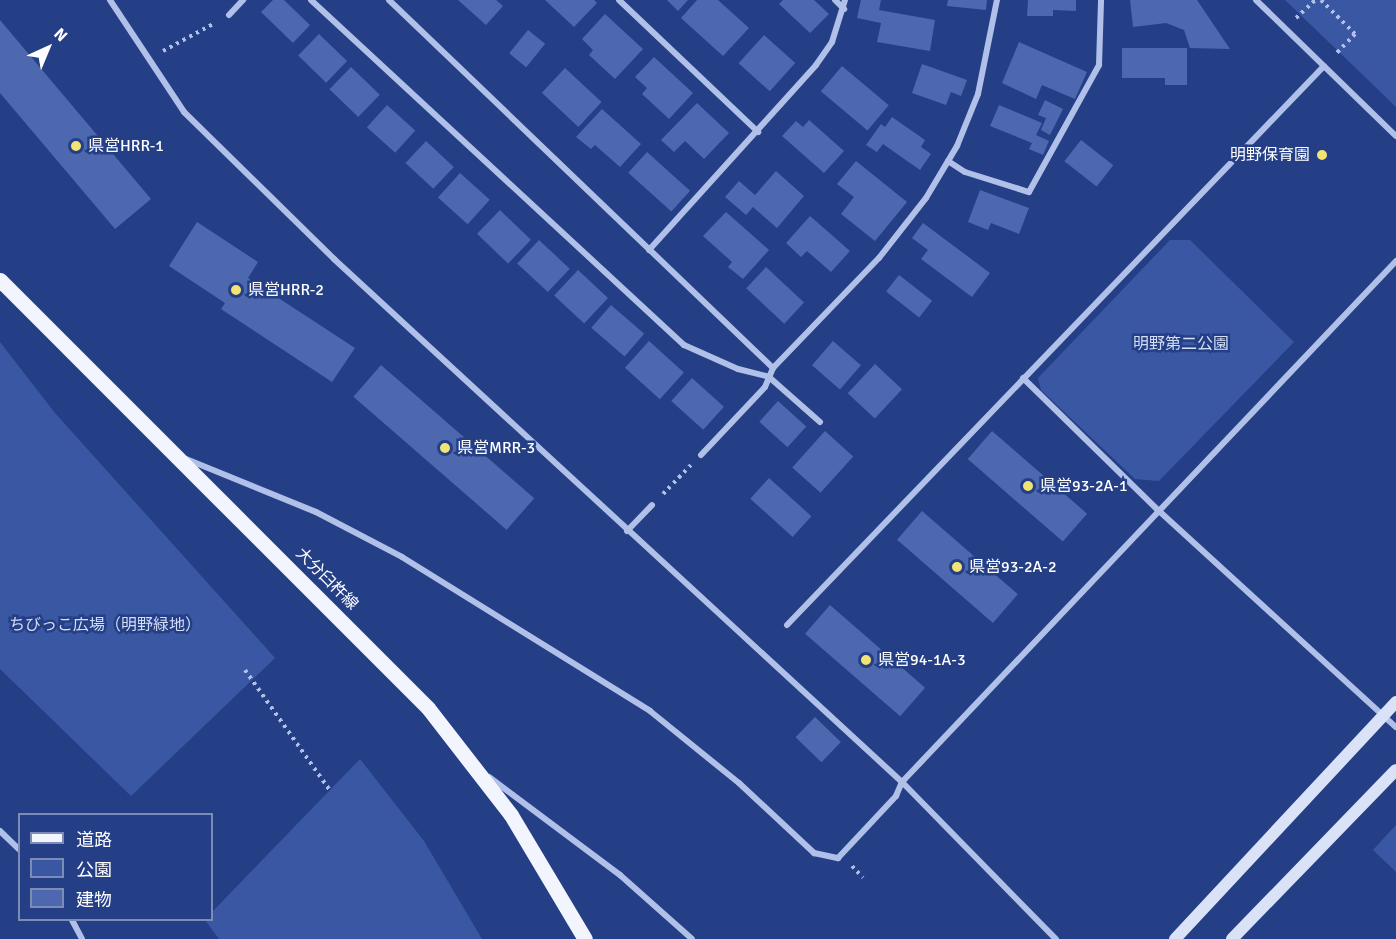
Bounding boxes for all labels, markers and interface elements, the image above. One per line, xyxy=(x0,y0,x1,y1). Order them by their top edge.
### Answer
north arrow xyxy=(18,18,78,78)
text: N xyxy=(50,24,71,46)
place label: 県営HRR-1 xyxy=(88,136,164,156)
marker: 県営HRR-1 xyxy=(69,139,83,153)
place label: 明野保育園 xyxy=(1230,145,1310,165)
marker: 明野保育園 xyxy=(1315,148,1329,162)
place label: 県営HRR-2 xyxy=(248,280,324,300)
marker: 県営HRR-2 xyxy=(229,283,243,297)
park label: 明野第二公園 xyxy=(1133,334,1229,354)
place label: 県営MRR-3 xyxy=(457,438,535,458)
marker: 県営MRR-3 xyxy=(438,441,452,455)
place label: 県営93-2A-1 xyxy=(1040,476,1128,496)
marker: 県営93-2A-1 xyxy=(1021,479,1035,493)
street label: 大分臼杵線 xyxy=(292,544,362,614)
place label: 県営93-2A-2 xyxy=(969,557,1057,577)
marker: 県営93-2A-2 xyxy=(950,560,964,574)
park label: ちびっこ広場（明野緑地） xyxy=(9,615,201,635)
place label: 県営94-1A-3 xyxy=(878,650,966,670)
marker: 県営94-1A-3 xyxy=(859,653,873,667)
legend xyxy=(18,813,213,921)
text: 道路 xyxy=(76,829,112,851)
text: 公園 xyxy=(76,859,112,881)
text: 建物 xyxy=(76,889,112,911)

